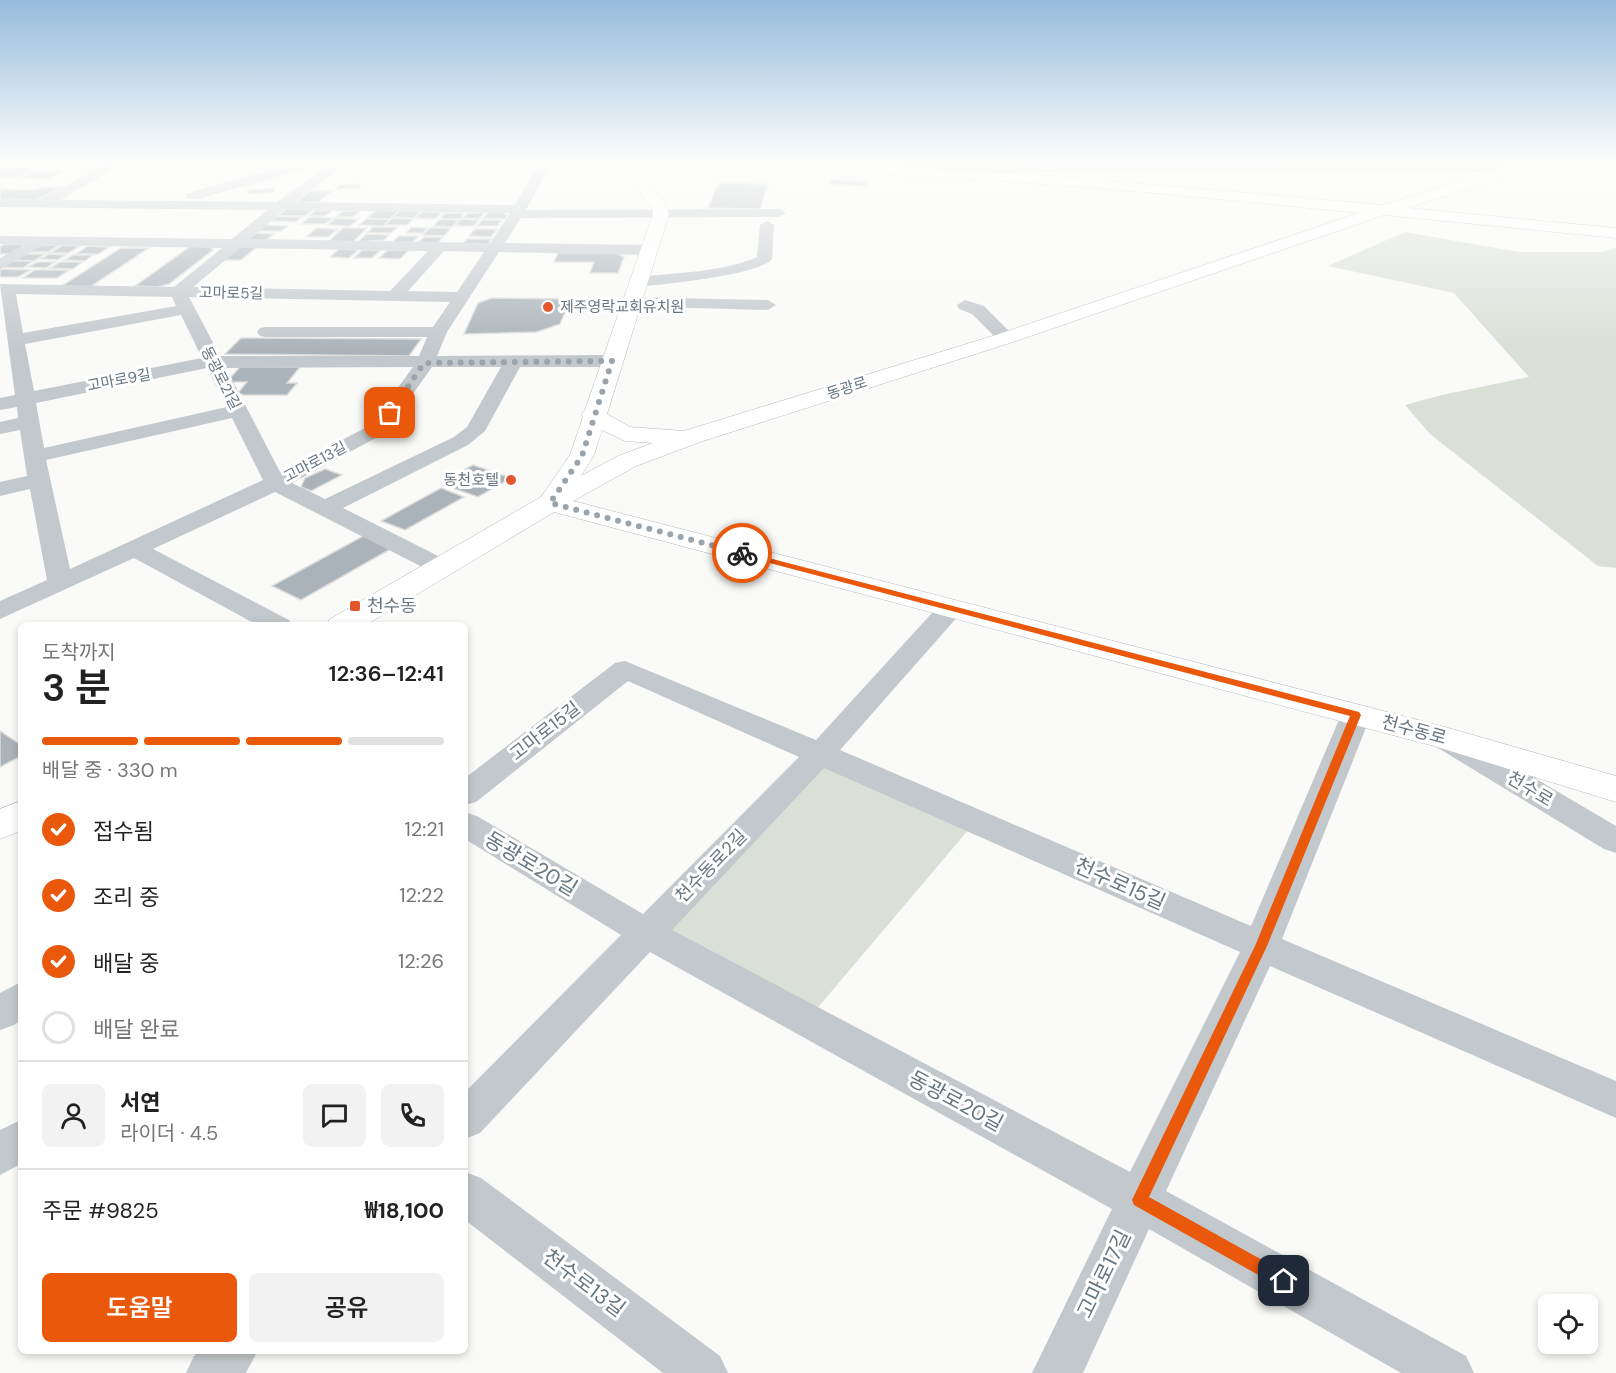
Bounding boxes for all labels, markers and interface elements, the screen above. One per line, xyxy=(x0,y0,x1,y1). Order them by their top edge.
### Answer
street label: 고마로5길 xyxy=(199,282,263,304)
place label: 제주영락교회유치원 xyxy=(560,297,684,317)
marker: 제주영락교회유치원 xyxy=(541,300,555,314)
street label: 동광로21길 xyxy=(197,343,245,413)
street label: 고마로9길 xyxy=(85,364,153,396)
street label: 동광로 xyxy=(824,372,870,404)
pin xyxy=(364,387,415,438)
icon: bag xyxy=(373,396,406,429)
street label: 고마로13길 xyxy=(280,437,350,487)
place label: 동천호텔 xyxy=(444,470,499,490)
marker: 동천호텔 xyxy=(504,473,518,487)
courier xyxy=(712,523,772,583)
icon: bike xyxy=(726,537,759,570)
place label: 천수동 xyxy=(367,594,417,618)
marker: 천수동 xyxy=(348,599,362,613)
text: 도착까지 xyxy=(42,639,116,665)
text: 12:36–12:41 xyxy=(329,659,444,688)
text: 3 분 xyxy=(42,662,111,713)
street label: 고마로15길 xyxy=(505,696,585,766)
street label: 천수동로 xyxy=(1379,710,1449,750)
text: 배달 중 · 330 m xyxy=(42,757,178,783)
street label: 천수로 xyxy=(1503,766,1557,812)
icon: check xyxy=(42,813,75,846)
text: 12:21 xyxy=(404,816,444,842)
text: 접수됨 xyxy=(93,817,154,846)
street label: 천수동로2길 xyxy=(670,824,752,908)
street label: 동광로20길 xyxy=(479,825,583,903)
street label: 천수로15길 xyxy=(1070,852,1170,916)
icon: check xyxy=(42,879,75,912)
text: 12:22 xyxy=(399,882,444,908)
text: 조리 중 xyxy=(93,883,160,912)
icon: check xyxy=(42,945,75,978)
text: 12:26 xyxy=(398,948,444,974)
text: 배달 중 xyxy=(93,949,160,978)
text: 배달 완료 xyxy=(93,1015,180,1044)
street label: 동광로20길 xyxy=(904,1064,1008,1138)
button: person xyxy=(42,1084,105,1147)
button: chat xyxy=(303,1084,366,1147)
button: phone xyxy=(381,1084,444,1147)
text: 서연 xyxy=(120,1088,160,1117)
text: 라이더 · 4.5 xyxy=(120,1120,218,1146)
text: 주문 #9825 xyxy=(42,1196,159,1225)
text: ₩18,100 xyxy=(365,1196,444,1225)
street label: 고마로17길 xyxy=(1071,1225,1137,1323)
street label: 천수로13길 xyxy=(537,1243,631,1323)
pin xyxy=(1258,1255,1309,1306)
icon: home xyxy=(1267,1264,1300,1297)
button: 도움말 xyxy=(42,1273,237,1342)
button: 공유 xyxy=(249,1273,444,1342)
map controls xyxy=(1538,1294,1598,1354)
button: locate xyxy=(1538,1294,1598,1354)

